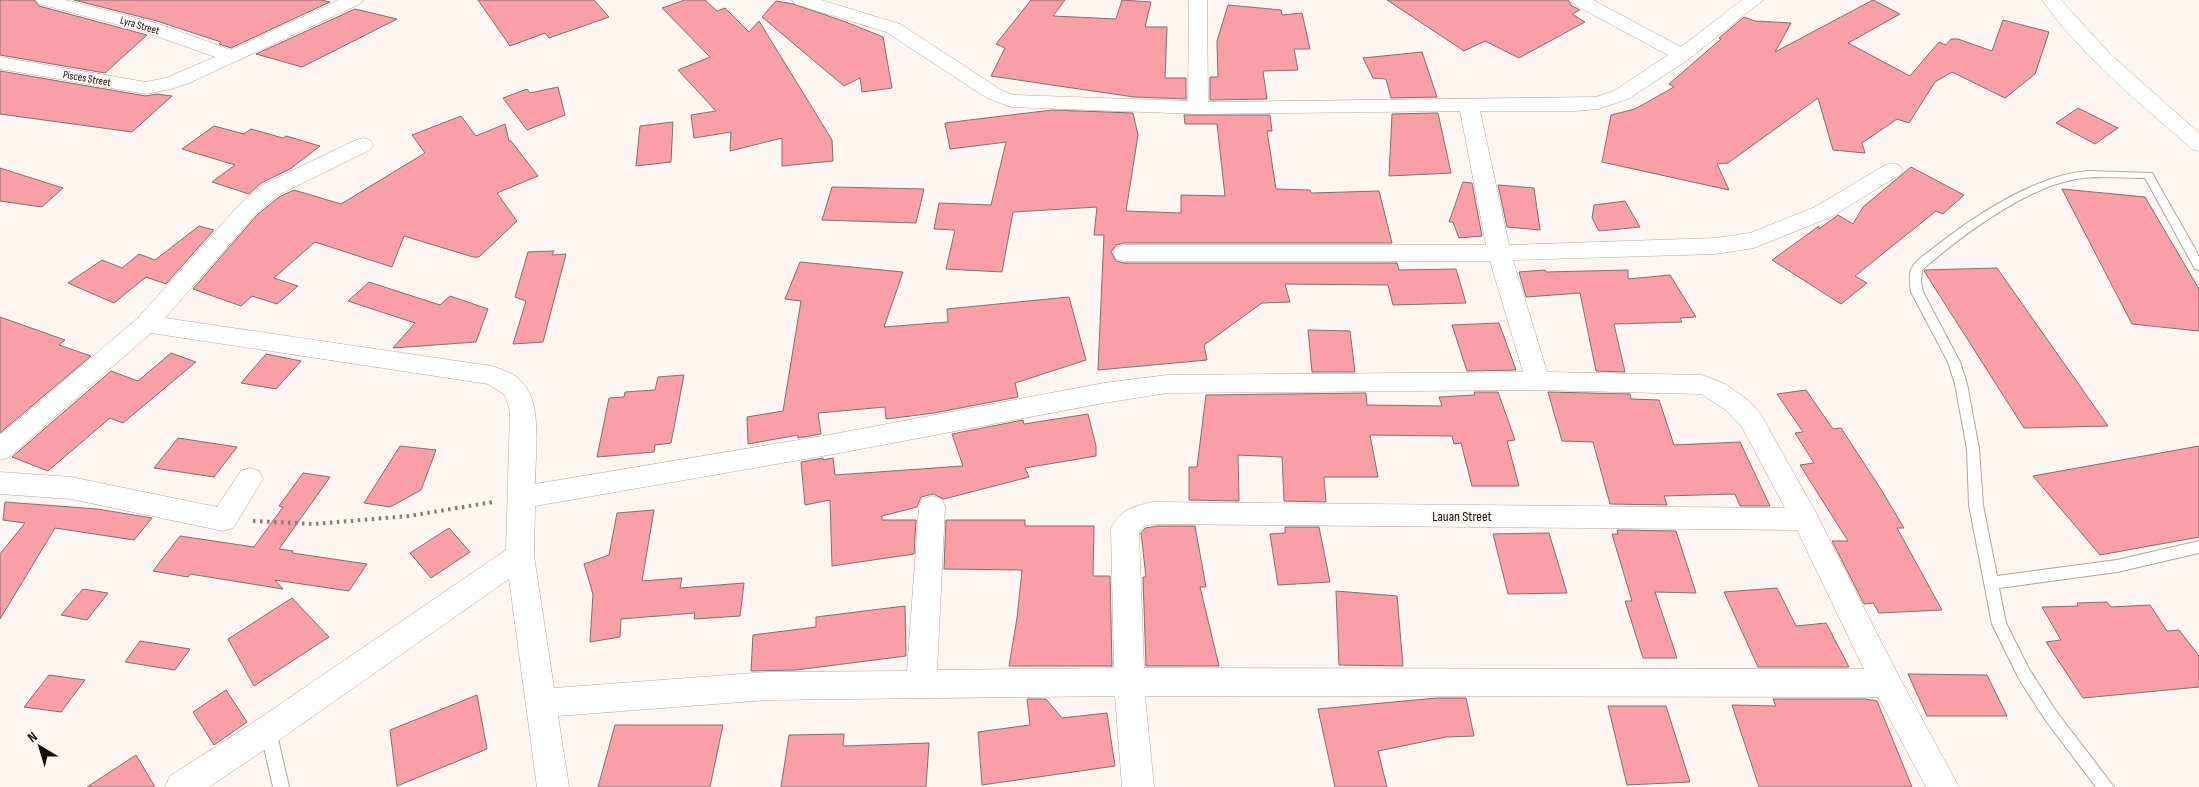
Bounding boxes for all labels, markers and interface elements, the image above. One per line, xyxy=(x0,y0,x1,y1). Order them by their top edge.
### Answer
street label: Lyra Street xyxy=(119,14,162,37)
street label: Pisces Street xyxy=(62,68,112,89)
street label: Lauan Street xyxy=(1432,508,1492,525)
north arrow xyxy=(15,722,65,772)
text: N xyxy=(24,728,40,746)

